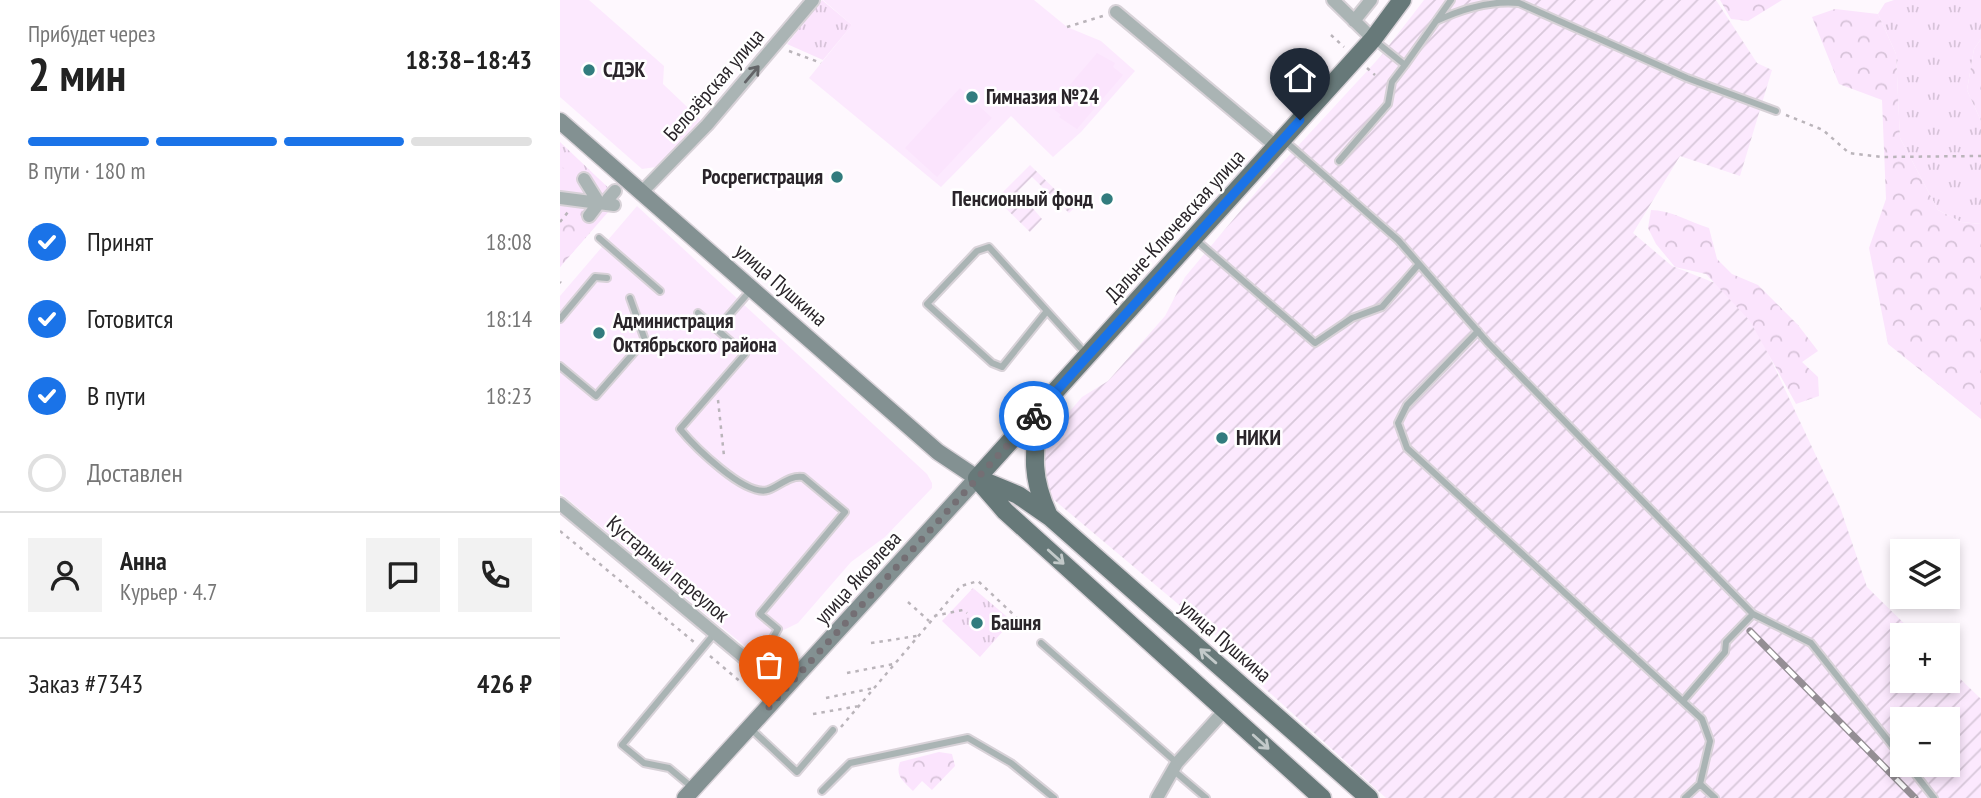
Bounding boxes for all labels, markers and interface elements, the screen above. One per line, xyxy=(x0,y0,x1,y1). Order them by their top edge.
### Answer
text: Прибудет через xyxy=(28,19,156,48)
street label: Белозёрская улица xyxy=(657,23,770,146)
text: 18:38–18:43 xyxy=(405,43,532,76)
text: 2 мин xyxy=(28,44,126,104)
pin xyxy=(1270,48,1330,120)
place label: СДЭК xyxy=(603,56,646,83)
icon: home xyxy=(1281,59,1319,97)
marker: СДЭК xyxy=(581,62,597,78)
one-way arrow xyxy=(744,65,760,83)
place label: Гимназия №24 xyxy=(986,83,1099,110)
marker: Гимназия №24 xyxy=(964,89,980,105)
street label: Дальне-Ключевская улица xyxy=(1099,144,1250,308)
text: В пути · 180 m xyxy=(28,156,145,185)
place label: Росрегистрация xyxy=(702,163,823,190)
marker: Росрегистрация xyxy=(829,169,845,185)
place label: Пенсионный фонд xyxy=(952,185,1093,212)
marker: Пенсионный фонд xyxy=(1099,191,1115,207)
icon: check xyxy=(28,223,66,261)
text: Принят xyxy=(87,225,153,258)
text: 18:08 xyxy=(486,227,532,256)
street label: улица Пушкина xyxy=(730,237,833,332)
icon: check xyxy=(28,300,66,338)
text: Готовится xyxy=(87,302,173,335)
text: 18:14 xyxy=(486,304,532,333)
place label: Администрация Октябрьского района xyxy=(612,307,777,358)
marker: Администрация Октябрьского района xyxy=(591,325,607,341)
icon: check xyxy=(28,377,66,415)
text: В пути xyxy=(87,379,146,412)
text: 18:23 xyxy=(486,381,532,410)
courier xyxy=(999,381,1069,451)
icon: bike xyxy=(1015,397,1053,435)
place label: НИКИ xyxy=(1236,424,1281,451)
marker: НИКИ xyxy=(1214,430,1230,446)
text: Доставлен xyxy=(87,456,183,489)
street label: Кустарный переулок xyxy=(601,509,735,628)
street label: улица Яковлева xyxy=(809,525,907,630)
button: person xyxy=(28,538,102,612)
button: chat xyxy=(366,538,440,612)
button: phone xyxy=(458,538,532,612)
map controls xyxy=(1890,539,1960,777)
button: layers xyxy=(1890,539,1960,609)
text: Анна xyxy=(120,544,167,577)
one-way arrow xyxy=(1047,549,1065,565)
text: Курьер · 4.7 xyxy=(120,577,217,606)
street label: улица Пушкина xyxy=(1174,593,1277,688)
place label: Башня xyxy=(991,609,1041,636)
marker: Башня xyxy=(969,615,985,631)
button: + xyxy=(1890,623,1960,693)
pin xyxy=(739,635,799,707)
icon: bag xyxy=(750,646,788,684)
one-way arrow xyxy=(1199,648,1217,664)
text: Заказ #7343 xyxy=(28,667,143,700)
text: 426 ₽ xyxy=(477,667,532,700)
button: − xyxy=(1890,707,1960,777)
one-way arrow xyxy=(1252,734,1269,751)

